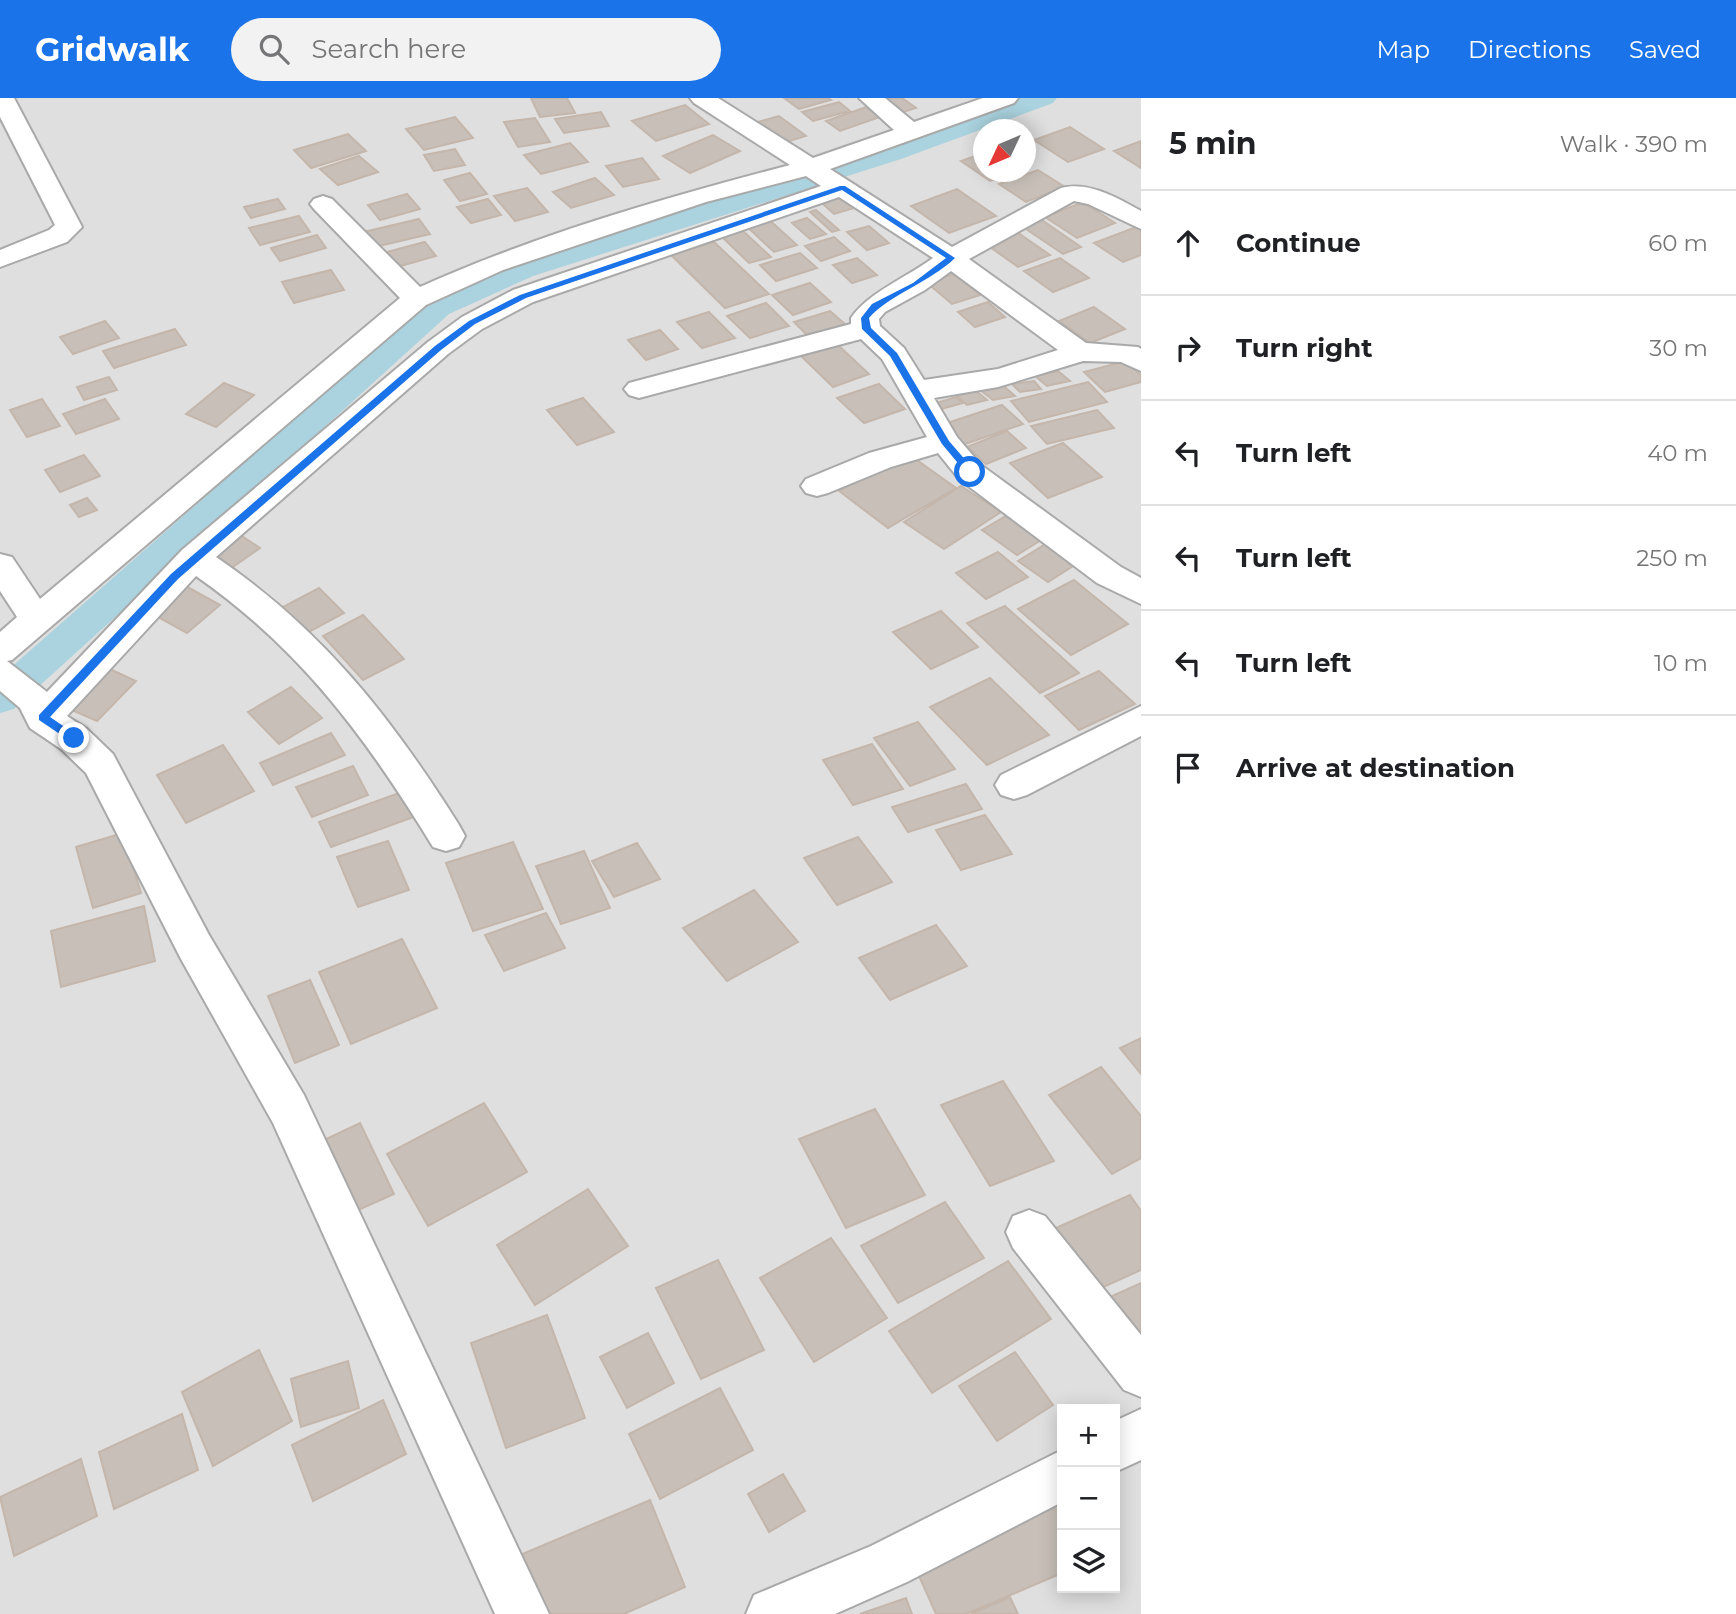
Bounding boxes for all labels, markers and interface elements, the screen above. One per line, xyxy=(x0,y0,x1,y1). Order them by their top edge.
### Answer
search box xyxy=(231,18,721,81)
text: Gridwalk xyxy=(35,29,189,69)
icon: search xyxy=(255,30,293,68)
text: Search here xyxy=(311,33,466,65)
text: Map xyxy=(1377,35,1430,64)
text: Directions xyxy=(1468,35,1591,64)
text: Saved xyxy=(1629,35,1701,64)
north arrow xyxy=(973,119,1036,182)
text: 5 min xyxy=(1169,125,1257,162)
text: Walk · 390 m xyxy=(1560,130,1708,158)
icon: ahead xyxy=(1169,224,1207,262)
text: Continue xyxy=(1236,227,1361,259)
text: 60 m xyxy=(1648,229,1708,257)
icon: right xyxy=(1169,329,1207,367)
text: Turn right xyxy=(1236,332,1372,364)
text: 30 m xyxy=(1649,334,1708,362)
icon: left xyxy=(1169,434,1207,472)
text: Turn left xyxy=(1236,437,1352,469)
text: 40 m xyxy=(1647,439,1708,467)
route start xyxy=(954,456,985,487)
icon: left xyxy=(1169,539,1207,577)
text: Turn left xyxy=(1236,542,1352,574)
text: 250 m xyxy=(1636,544,1708,572)
icon: left xyxy=(1169,644,1207,682)
text: Turn left xyxy=(1236,647,1352,679)
text: 10 m xyxy=(1654,649,1708,677)
route end xyxy=(58,722,89,753)
icon: arrive xyxy=(1169,749,1207,787)
text: Arrive at destination xyxy=(1236,752,1515,784)
map controls xyxy=(1057,1404,1120,1593)
button: + xyxy=(1057,1404,1120,1467)
button: − xyxy=(1057,1467,1120,1530)
button: layers xyxy=(1057,1530,1120,1593)

